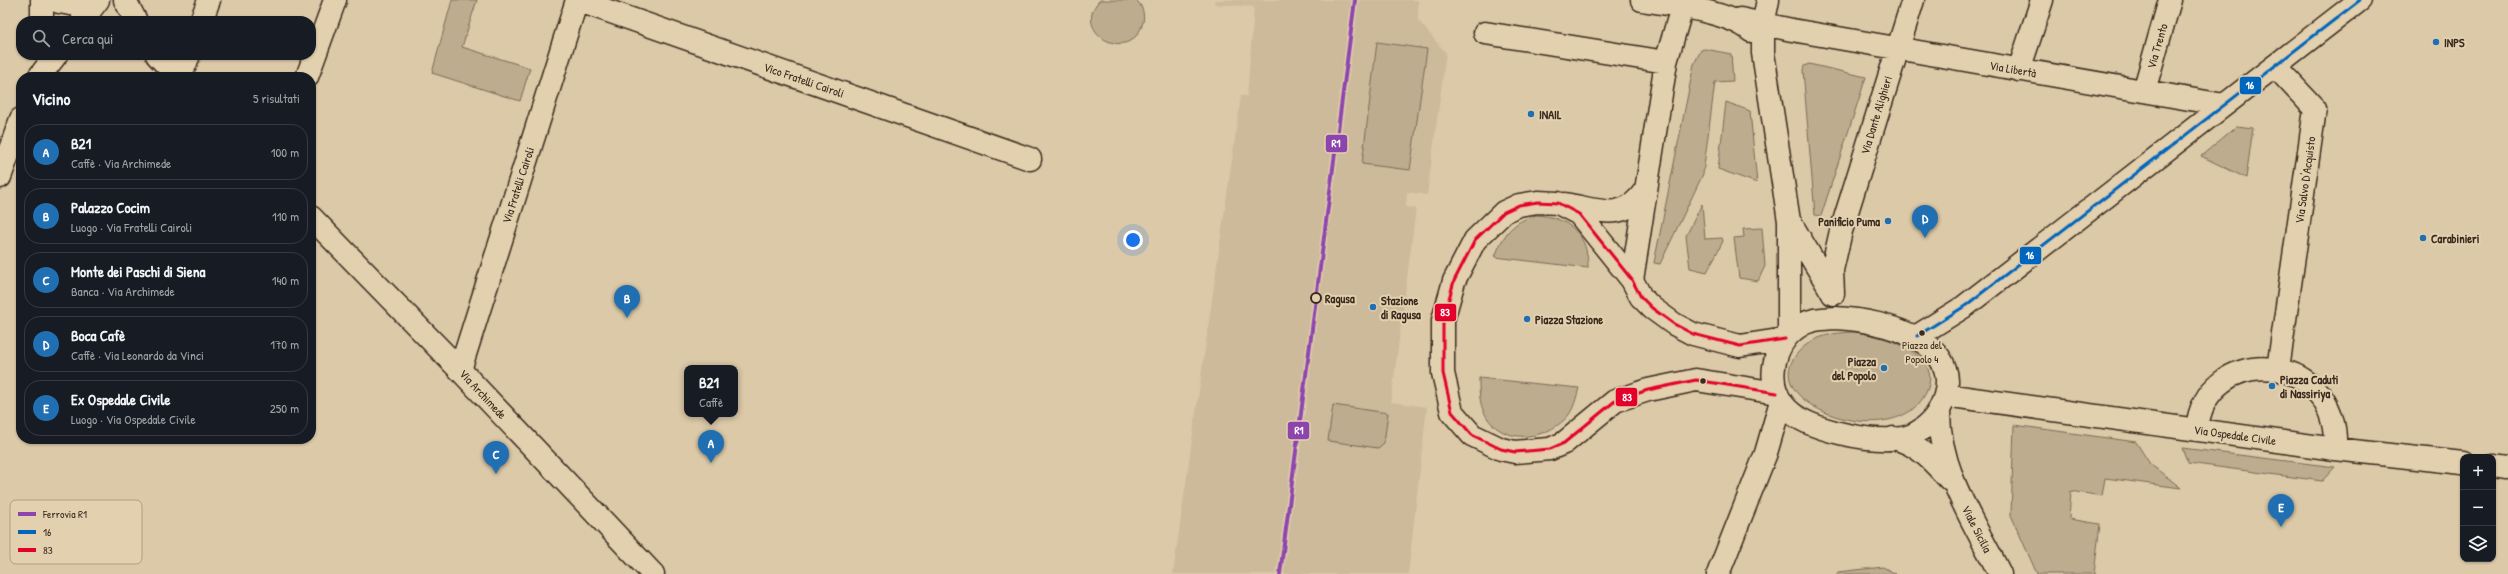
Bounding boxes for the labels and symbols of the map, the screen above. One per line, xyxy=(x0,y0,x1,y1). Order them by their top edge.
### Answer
street label: Via Trento xyxy=(2142,21,2172,71)
place label: INPS xyxy=(2444,34,2465,51)
marker: INPS xyxy=(2431,37,2441,47)
street label: Via Libertà xyxy=(1988,57,2038,82)
street label: Vico Fratelli Cairoli xyxy=(761,58,847,102)
street label: Via Dante Alighieri xyxy=(1856,74,1896,156)
line badge: 16 xyxy=(2239,76,2262,95)
text: 16 xyxy=(2246,78,2255,92)
place label: INAIL xyxy=(1539,106,1562,123)
marker: INAIL xyxy=(1526,109,1536,119)
line badge: R1 xyxy=(1325,134,1348,153)
street label: Via Salvo D'Acquisto xyxy=(2290,135,2320,225)
text: R1 xyxy=(1332,136,1341,150)
street label: Via Fratelli Cairoli xyxy=(498,145,538,225)
pin: D xyxy=(1912,205,1938,238)
place label: Panificio Puma xyxy=(1818,213,1880,230)
marker: Panificio Puma xyxy=(1883,216,1893,226)
your location xyxy=(1123,230,1143,250)
place label: Carabinieri xyxy=(2431,230,2480,247)
marker: Carabinieri xyxy=(2418,233,2428,243)
line badge: 16 xyxy=(2019,246,2042,265)
text: 16 xyxy=(2026,248,2035,262)
pin: B xyxy=(614,285,640,318)
place label: Ragusa xyxy=(1325,290,1355,308)
marker: Ragusa xyxy=(1310,292,1322,304)
place label: Stazione di Ragusa xyxy=(1381,292,1421,324)
marker: Stazione di Ragusa xyxy=(1368,302,1378,312)
line badge: 83 xyxy=(1434,303,1457,322)
text: 83 xyxy=(1440,305,1450,319)
place label: Piazza Stazione xyxy=(1535,311,1603,328)
marker: Piazza Stazione xyxy=(1522,314,1532,324)
marker: Piazza del Popolo 4 xyxy=(1917,328,1927,338)
place label: Piazza del Popolo 4 xyxy=(1902,338,1942,366)
place label: Piazza del Popolo xyxy=(1832,353,1876,385)
marker: Piazza del Popolo xyxy=(1879,363,1889,373)
street label: Via Archimede xyxy=(456,365,511,423)
place label: Piazza Caduti di Nassiriya xyxy=(2280,371,2339,403)
unlabelled marker xyxy=(1698,376,1708,386)
marker: Piazza Caduti di Nassiriya xyxy=(2267,381,2277,391)
line badge: 83 xyxy=(1615,387,1638,407)
text: 83 xyxy=(1622,390,1632,404)
line badge: R1 xyxy=(1287,421,1310,440)
street label: Via Ospedale Civile xyxy=(2193,421,2277,449)
text: R1 xyxy=(1295,423,1304,437)
pin: A xyxy=(698,430,724,463)
pin: C xyxy=(483,441,509,474)
pin: E xyxy=(2268,494,2294,527)
legend xyxy=(10,500,142,564)
street label: Viale Sicilia xyxy=(1958,502,1996,556)
text: Ferrovia R1 xyxy=(42,507,87,521)
text: 16 xyxy=(43,525,52,539)
text: 83 xyxy=(43,543,53,557)

